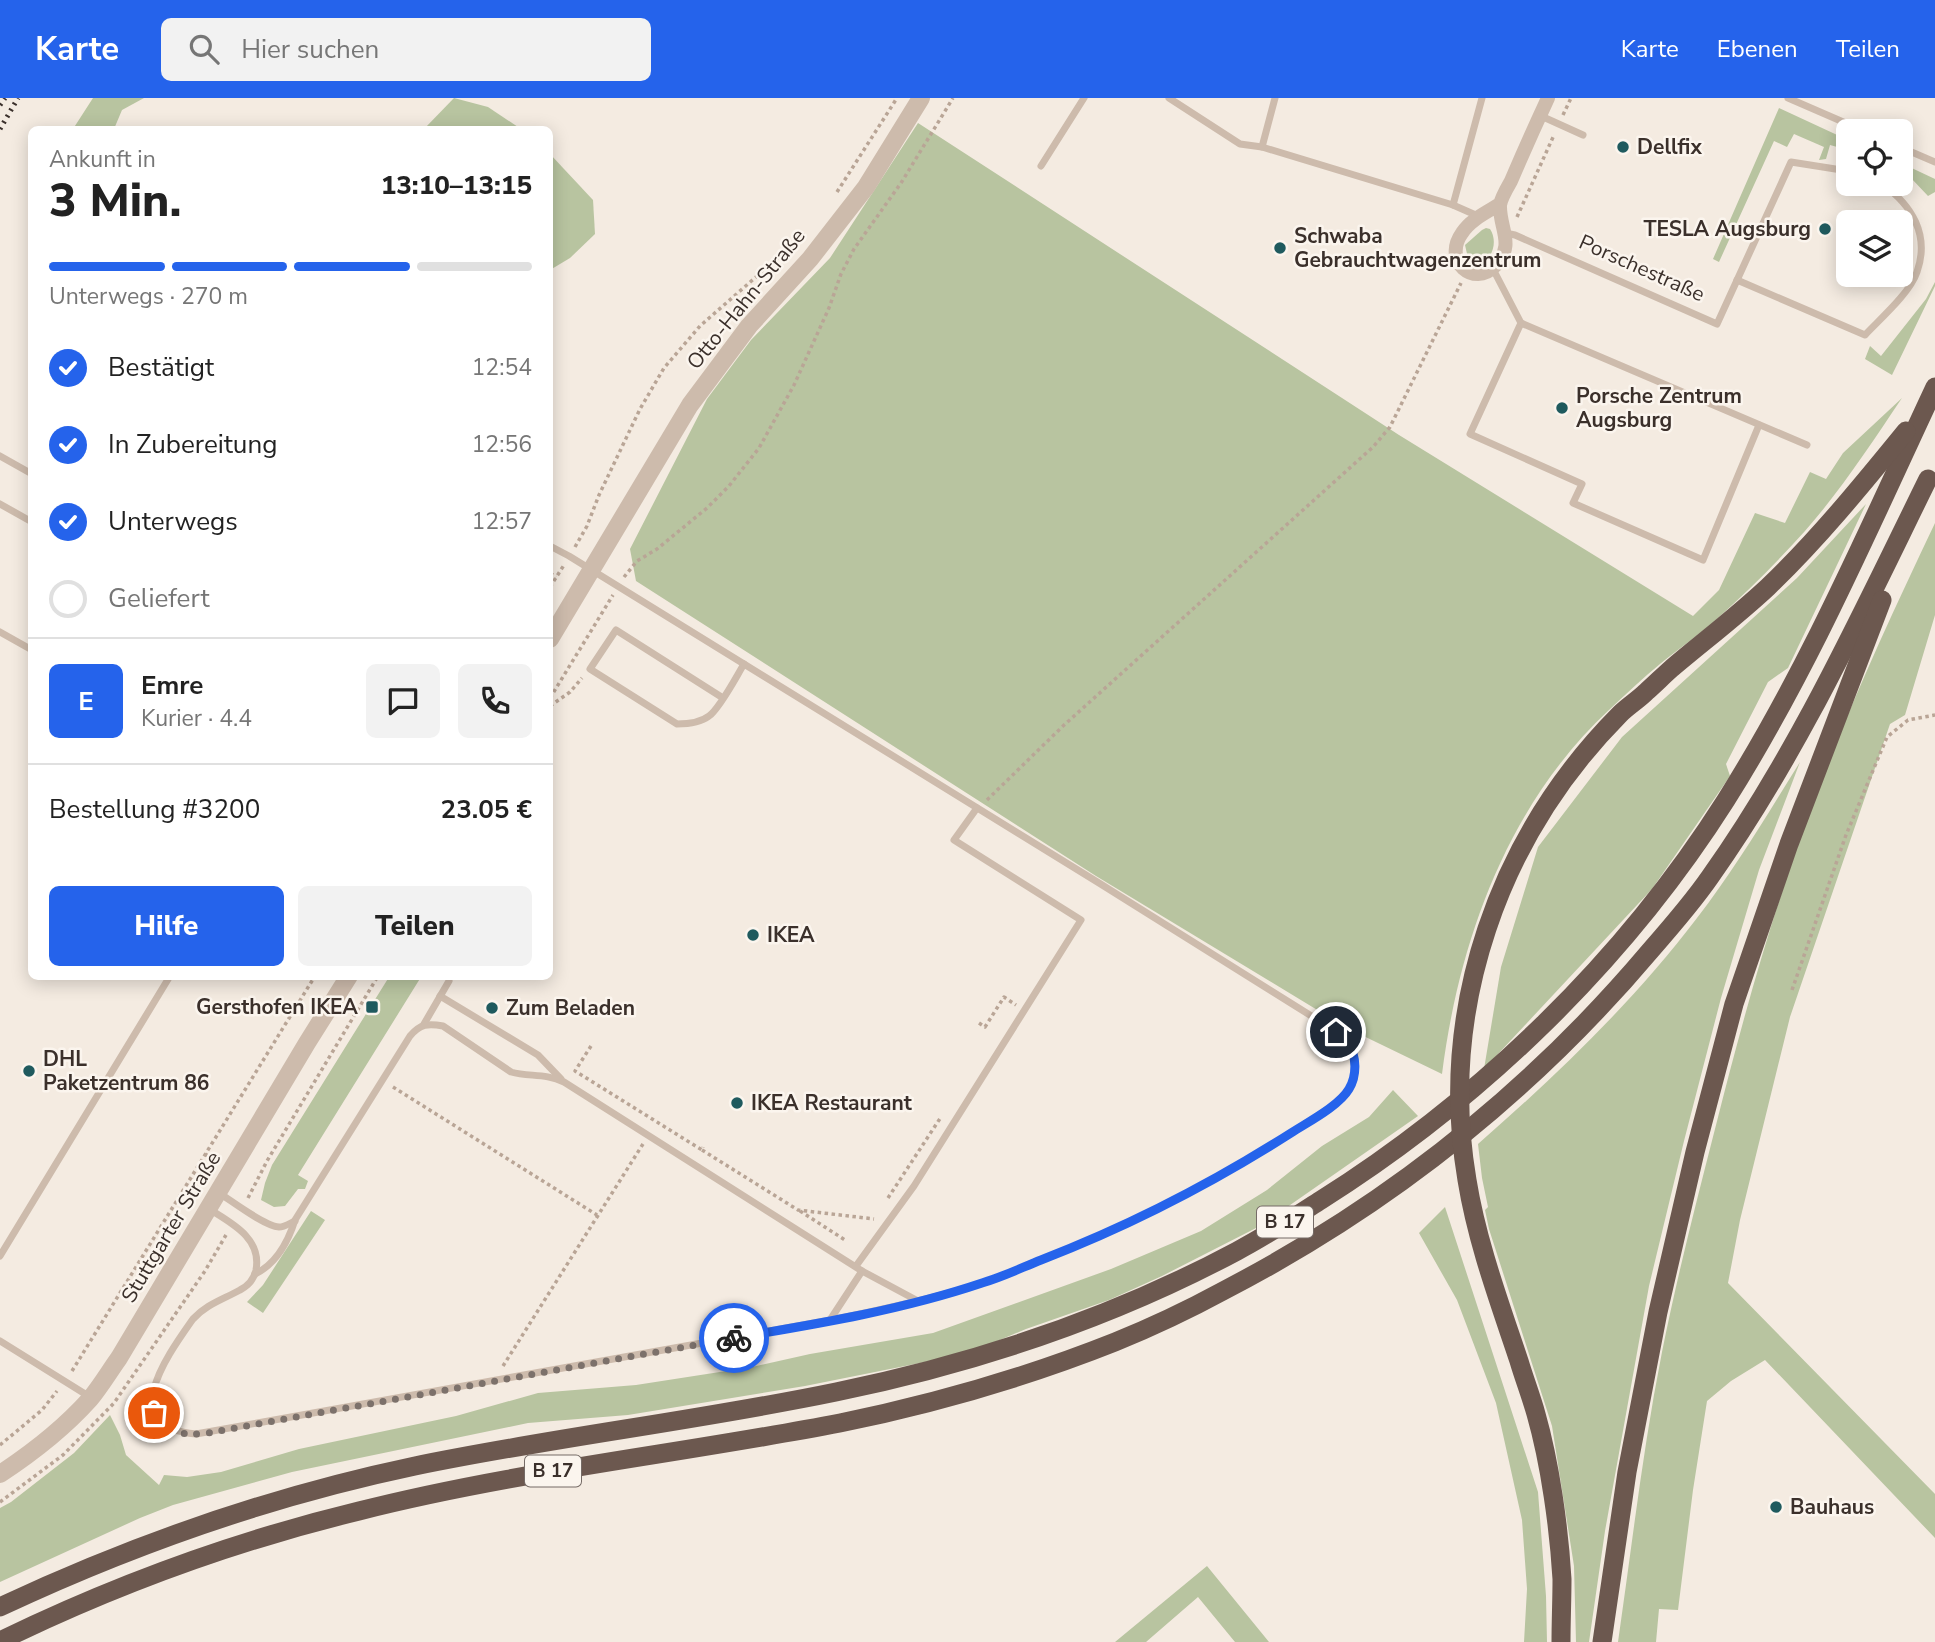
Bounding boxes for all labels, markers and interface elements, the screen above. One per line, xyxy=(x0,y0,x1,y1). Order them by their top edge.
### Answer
search box xyxy=(161,18,651,81)
text: Karte xyxy=(35,27,119,72)
icon: search xyxy=(185,30,223,68)
text: Hier suchen xyxy=(241,32,379,67)
text: Karte xyxy=(1621,33,1679,65)
text: Ebenen xyxy=(1717,33,1798,65)
text: Teilen xyxy=(1836,33,1900,65)
map controls xyxy=(1836,119,1913,287)
button: locate xyxy=(1836,119,1913,196)
place label: Dellfix xyxy=(1637,133,1702,161)
marker: Dellfix xyxy=(1615,139,1631,155)
text: Ankunft in xyxy=(49,144,156,175)
text: 13:10–13:15 xyxy=(381,168,532,203)
text: 3 Min. xyxy=(49,169,181,232)
button: layers xyxy=(1836,210,1913,287)
place label: TESLA Augsburg xyxy=(1643,215,1811,243)
marker: TESLA Augsburg xyxy=(1817,221,1833,237)
place label: Schwaba Gebrauchtwagenzentrum xyxy=(1294,222,1541,274)
street label: Otto-Hahn-Straße xyxy=(680,223,812,375)
street label: Porschestraße xyxy=(1575,228,1709,308)
marker: Schwaba Gebrauchtwagenzentrum xyxy=(1272,240,1288,256)
text: Unterwegs · 270 m xyxy=(49,281,248,312)
icon: check xyxy=(49,349,87,387)
text: Bestätigt xyxy=(108,350,214,385)
text: 12:54 xyxy=(472,352,532,383)
place label: Porsche Zentrum Augsburg xyxy=(1576,382,1742,434)
marker: Porsche Zentrum Augsburg xyxy=(1554,400,1570,416)
icon: check xyxy=(49,426,87,464)
text: In Zubereitung xyxy=(108,427,277,462)
text: 12:56 xyxy=(472,429,532,460)
icon: check xyxy=(49,503,87,541)
text: Unterwegs xyxy=(108,504,238,539)
text: 12:57 xyxy=(472,506,532,537)
text: Geliefert xyxy=(108,581,209,616)
button: chat xyxy=(366,664,440,738)
button: phone xyxy=(458,664,532,738)
text: Emre xyxy=(141,668,203,703)
text: E xyxy=(78,684,94,719)
text: Kurier · 4.4 xyxy=(141,703,252,734)
text: Bestellung #3200 xyxy=(49,792,260,827)
text: 23.05 € xyxy=(441,792,532,827)
button: Hilfe xyxy=(49,886,284,966)
button: Teilen xyxy=(298,886,532,966)
place label: IKEA xyxy=(767,921,815,949)
marker: IKEA xyxy=(745,927,761,943)
place label: Gersthofen IKEA xyxy=(196,993,358,1021)
place label: Zum Beladen xyxy=(506,994,635,1022)
marker: Gersthofen IKEA xyxy=(364,999,380,1015)
marker: Zum Beladen xyxy=(484,1000,500,1016)
pin xyxy=(1306,1002,1366,1062)
icon: home xyxy=(1317,1013,1355,1051)
place label: DHL Paketzentrum 86 xyxy=(43,1045,209,1097)
marker: DHL Paketzentrum 86 xyxy=(21,1063,37,1079)
place label: IKEA Restaurant xyxy=(751,1089,913,1117)
marker: IKEA Restaurant xyxy=(729,1095,745,1111)
street label: Stuttgarter Straße xyxy=(115,1146,227,1308)
road number: B 17 xyxy=(1257,1206,1313,1238)
courier xyxy=(699,1303,769,1373)
icon: bike xyxy=(715,1319,753,1357)
pin xyxy=(124,1383,184,1443)
icon: bag xyxy=(135,1394,173,1432)
road number: B 17 xyxy=(525,1456,581,1486)
place label: Bauhaus xyxy=(1790,1493,1874,1521)
marker: Bauhaus xyxy=(1768,1499,1784,1515)

